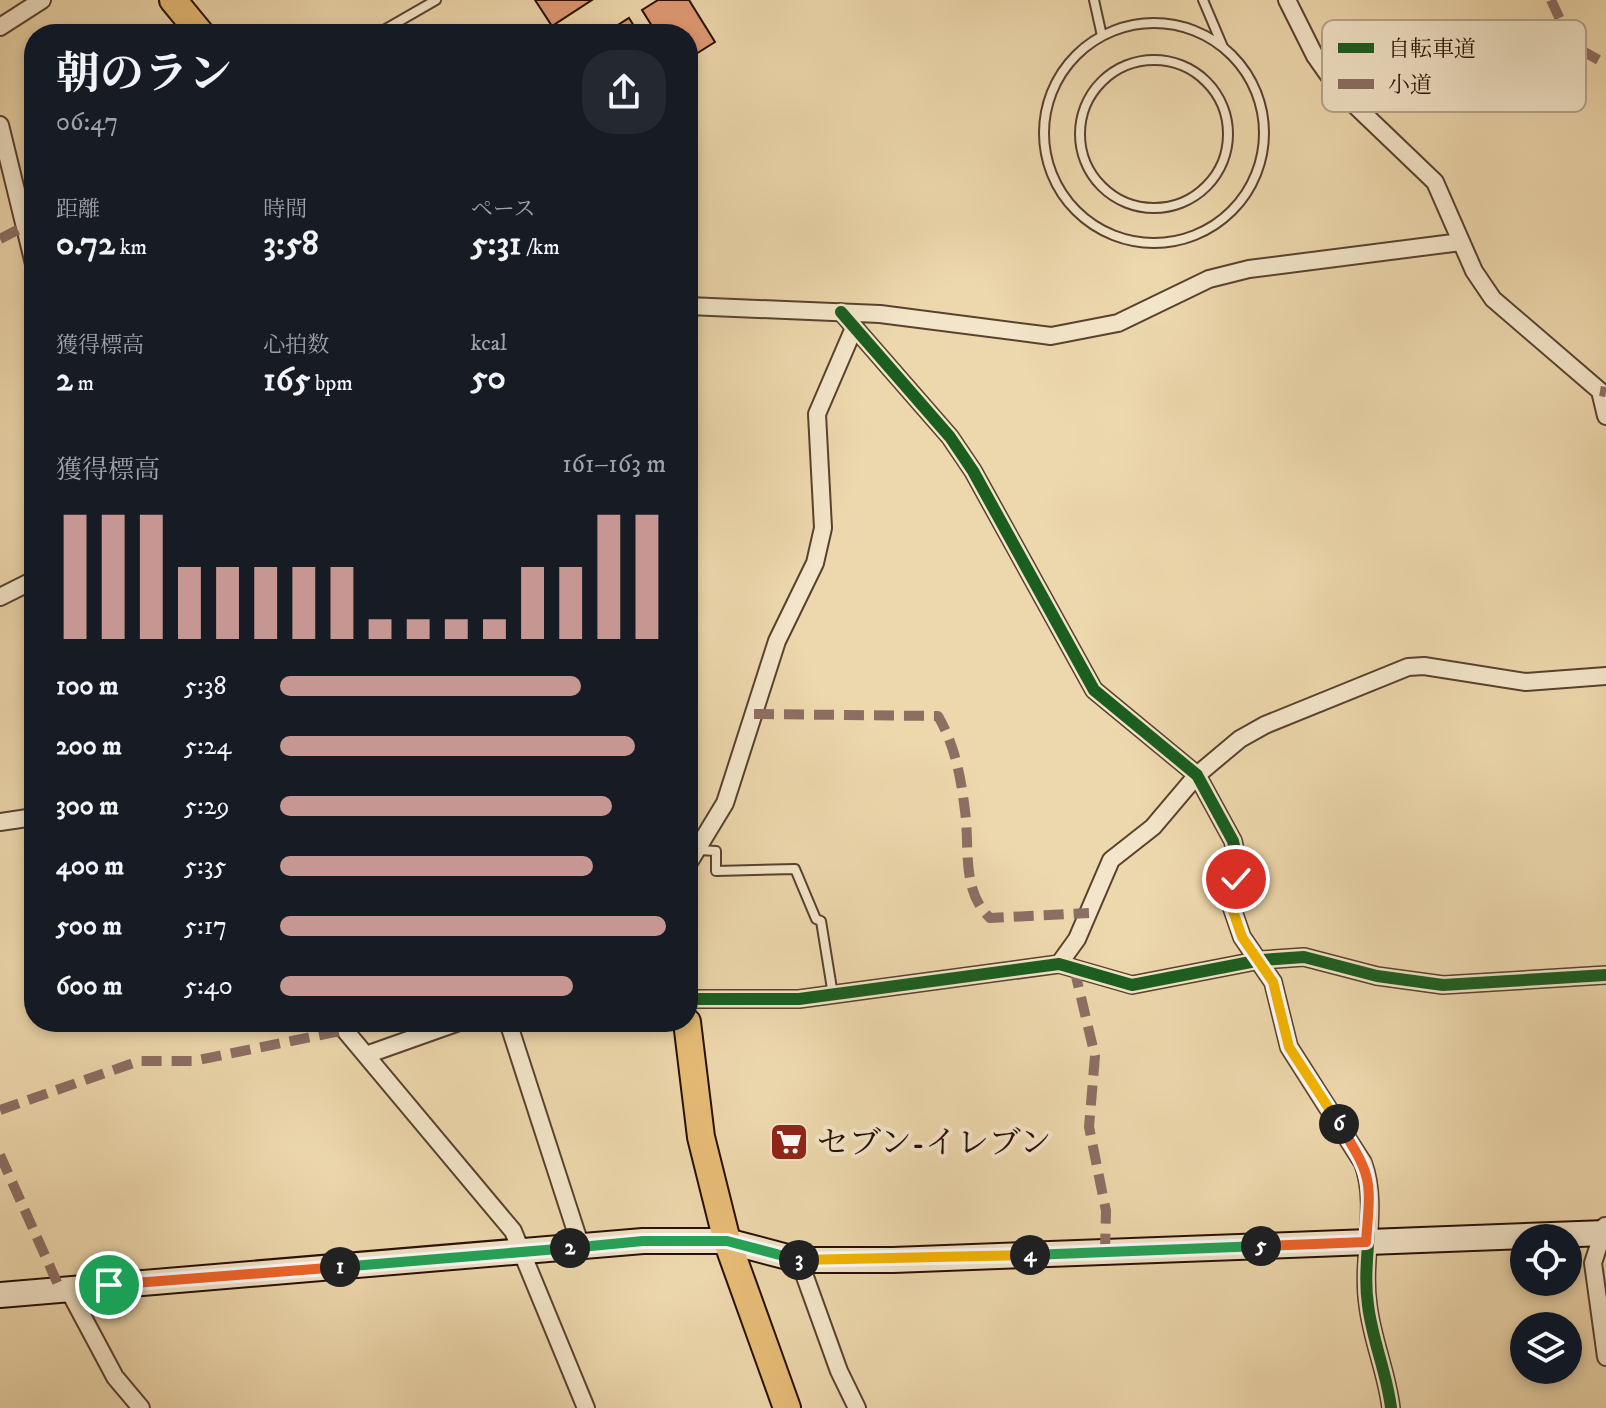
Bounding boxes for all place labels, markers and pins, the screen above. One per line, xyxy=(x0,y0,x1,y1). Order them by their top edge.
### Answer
pin xyxy=(1202,845,1270,913)
pin: 6 xyxy=(1319,1104,1359,1144)
supermarket icon: セブン-イレブン xyxy=(768,1121,810,1163)
place label: セブン-イレブン xyxy=(817,1124,1051,1164)
pin: 5 xyxy=(1241,1226,1281,1266)
pin: 2 xyxy=(550,1228,590,1268)
pin: 4 xyxy=(1010,1235,1050,1275)
pin: 3 xyxy=(779,1240,819,1280)
pin: 1 xyxy=(320,1247,360,1287)
pin xyxy=(75,1251,143,1319)

